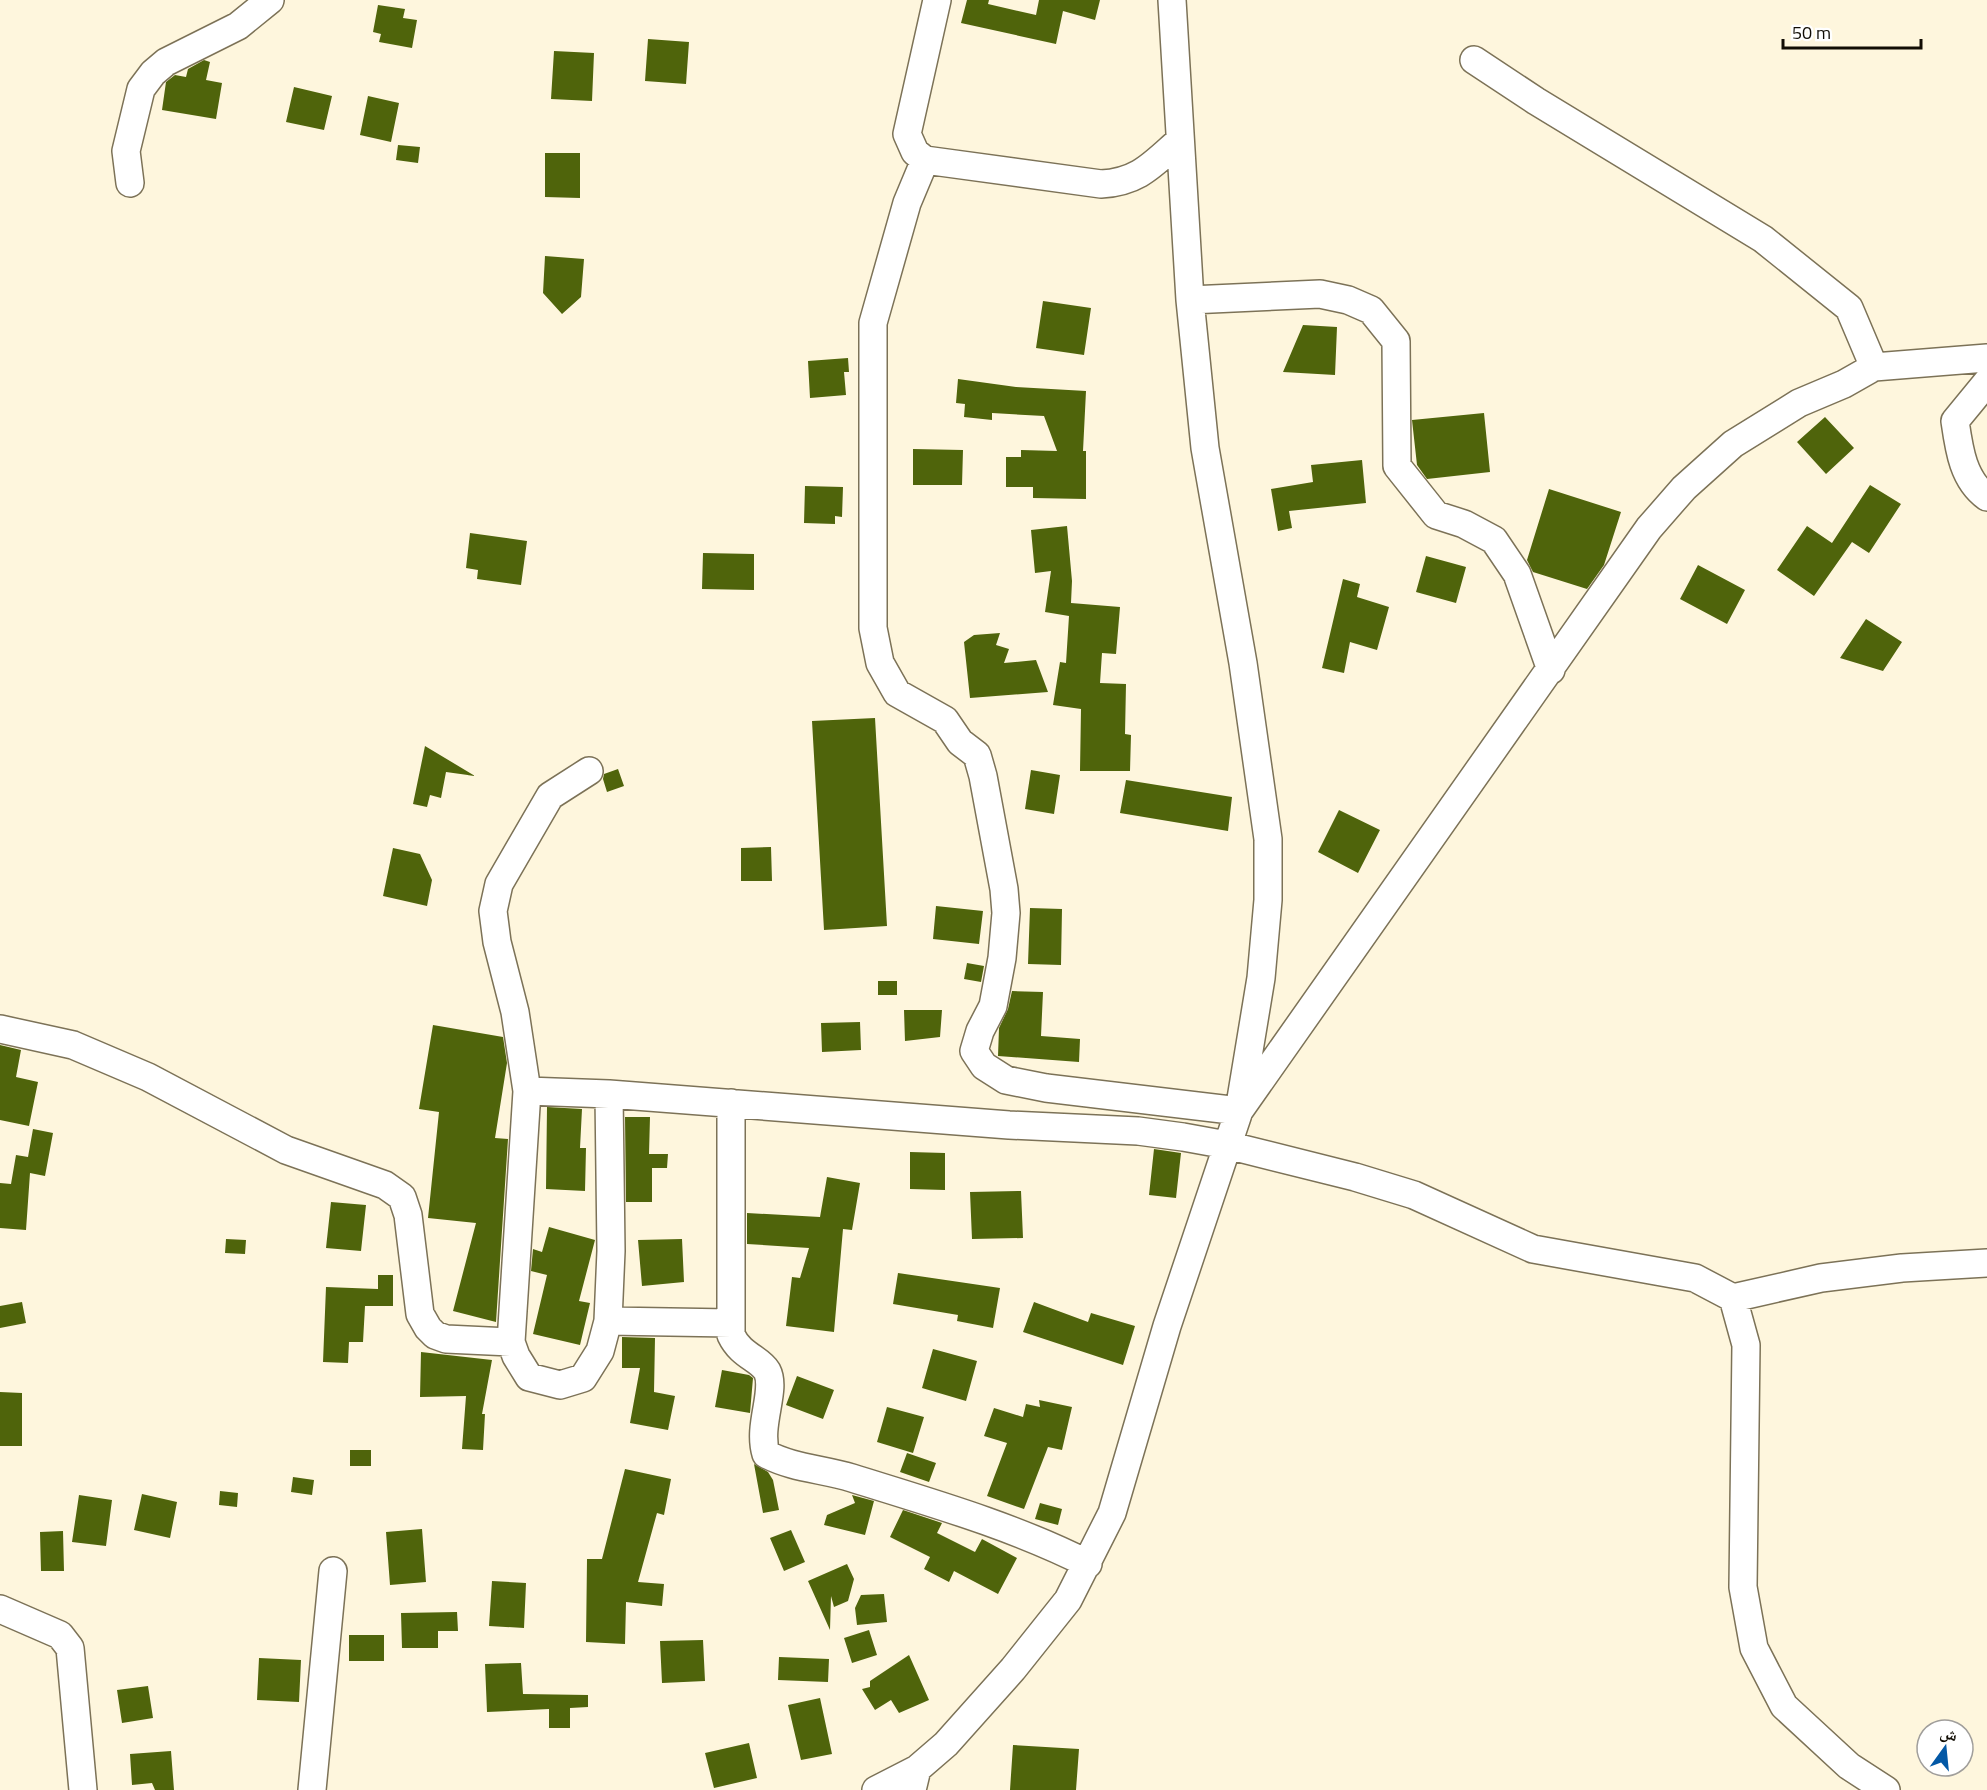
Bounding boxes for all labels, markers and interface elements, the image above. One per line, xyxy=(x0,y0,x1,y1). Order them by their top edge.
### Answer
scale bar xyxy=(1783,12,1921,50)
text: 50 m xyxy=(1792,19,1831,46)
north arrow xyxy=(1915,1718,1975,1778)
text: ش xyxy=(1938,1720,1960,1747)

